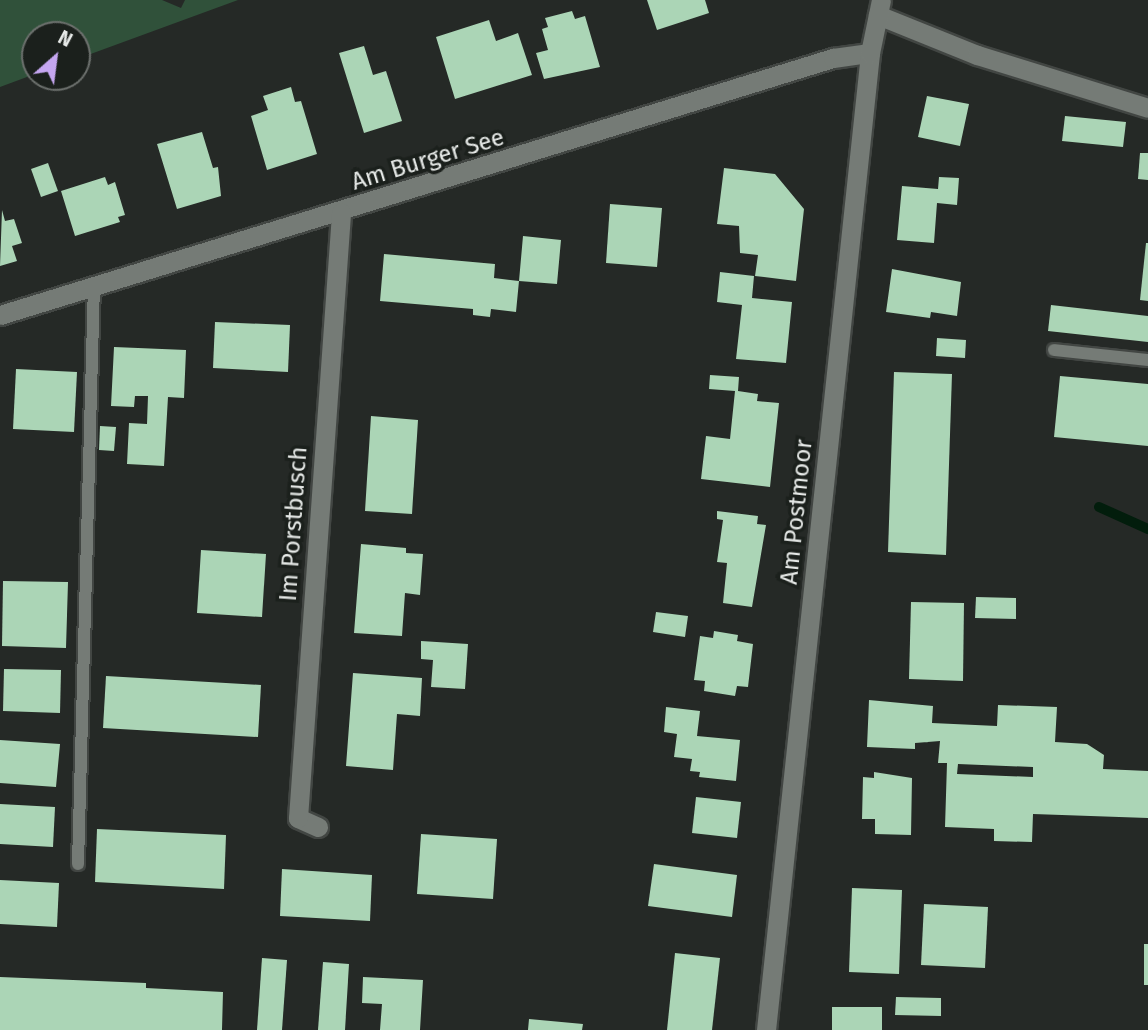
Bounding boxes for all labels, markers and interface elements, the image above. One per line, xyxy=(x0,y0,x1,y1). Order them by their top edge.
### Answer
north arrow xyxy=(21,21,91,91)
text: N xyxy=(54,26,76,52)
street label: Am Burger See xyxy=(348,123,508,197)
street label: Am Postmoor xyxy=(775,438,819,586)
street label: Im Porstbusch xyxy=(274,446,314,602)

